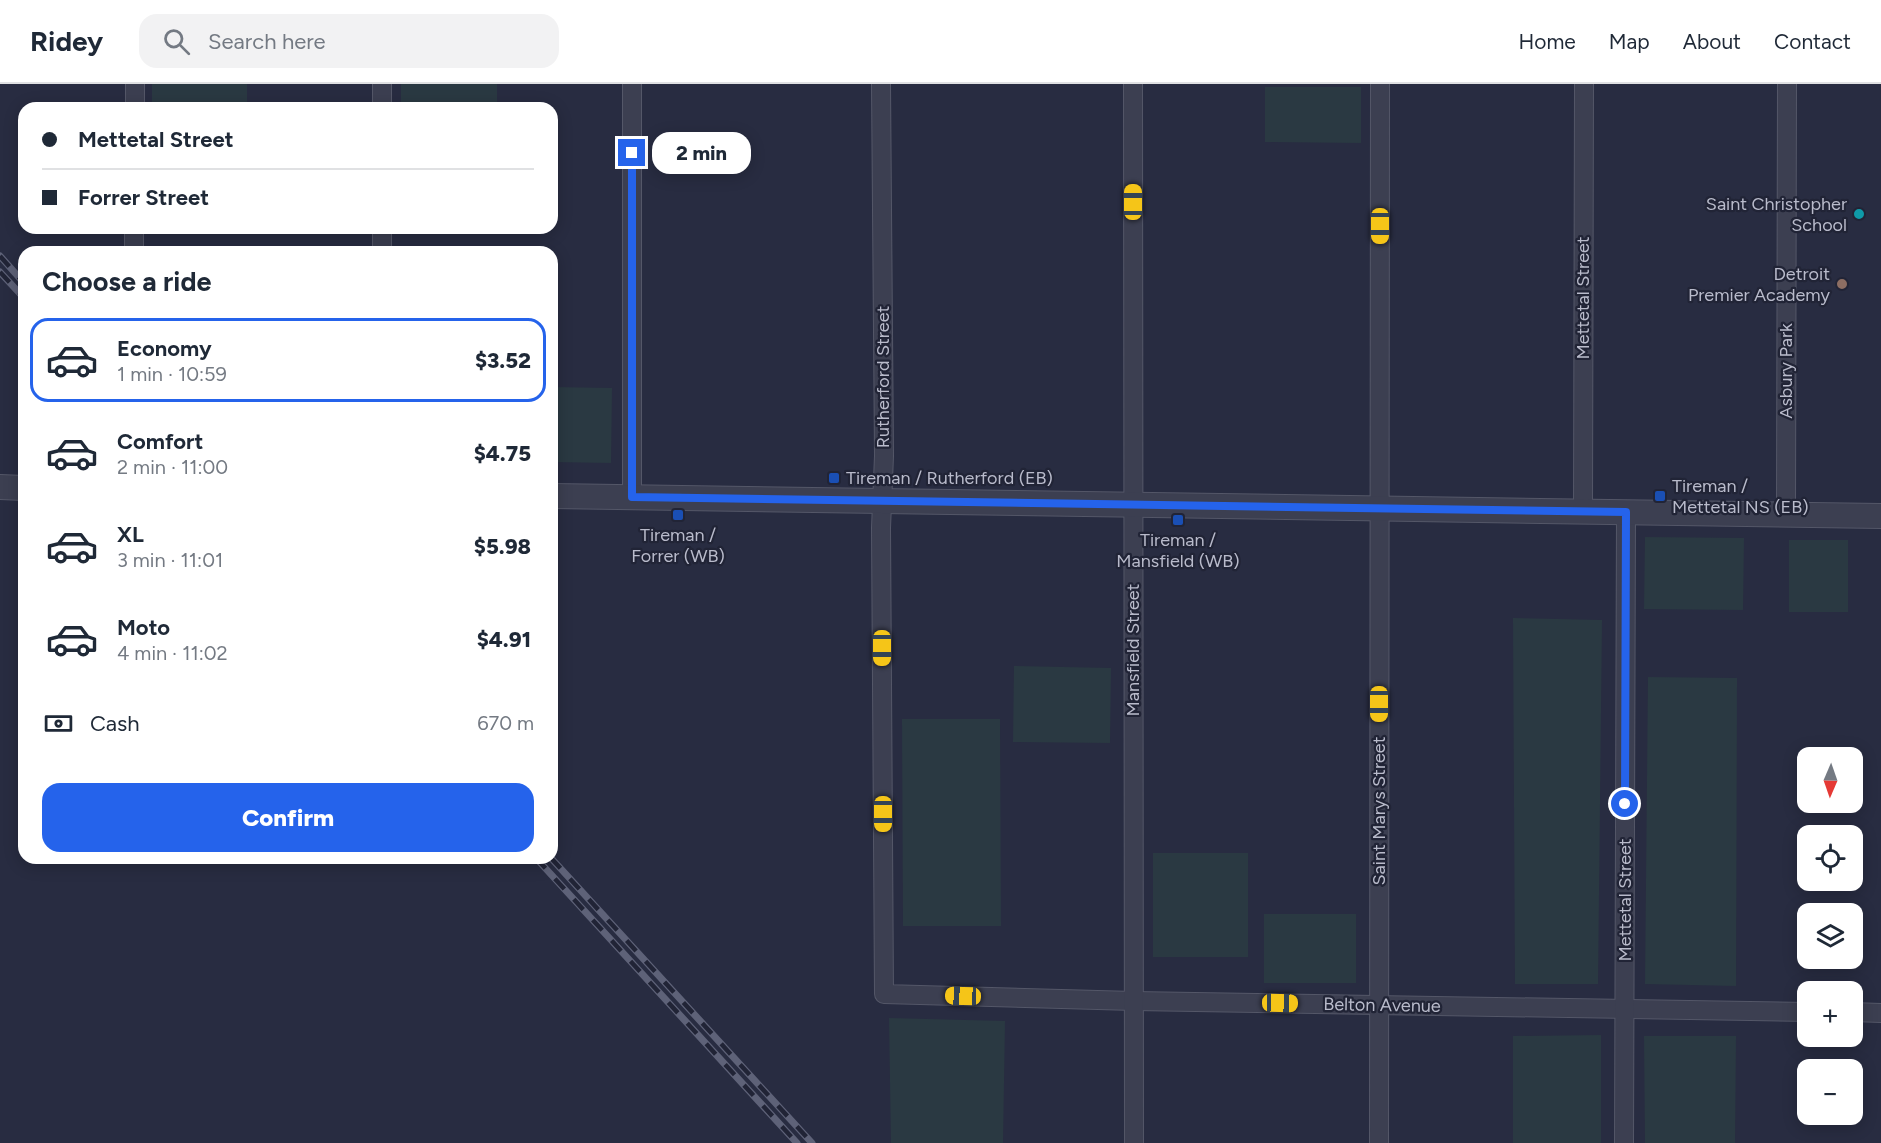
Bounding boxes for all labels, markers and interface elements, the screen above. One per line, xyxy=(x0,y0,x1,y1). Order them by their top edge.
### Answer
search box xyxy=(139,14,559,68)
text: Ridey xyxy=(30,24,103,58)
icon: search xyxy=(160,25,193,58)
text: Search here xyxy=(208,28,326,55)
text: Home xyxy=(1519,29,1576,54)
text: Map xyxy=(1609,29,1650,54)
text: About xyxy=(1683,29,1741,54)
text: Contact xyxy=(1774,29,1851,54)
text: Mettetal Street xyxy=(78,126,234,153)
callout: 2 min xyxy=(653,132,752,174)
route end xyxy=(618,139,645,166)
text: 2 min xyxy=(676,141,727,165)
text: Forrer Street xyxy=(78,184,209,211)
car xyxy=(1124,184,1142,220)
place label: Saint Christopher School xyxy=(1706,193,1847,236)
marker: Saint Christopher School xyxy=(1852,207,1866,221)
car xyxy=(1371,208,1389,244)
street label: Mettetal Street xyxy=(1572,236,1594,360)
place label: Detroit Premier Academy xyxy=(1688,263,1831,306)
text: Choose a ride xyxy=(42,265,211,298)
marker: Detroit Premier Academy xyxy=(1835,277,1849,291)
street label: Rutherford Street xyxy=(872,306,894,448)
street label: Asbury Park xyxy=(1775,323,1797,419)
icon: car xyxy=(45,333,99,387)
text: Economy xyxy=(117,335,212,362)
text: $3.52 xyxy=(475,347,531,374)
text: 1 min · 10:59 xyxy=(117,362,227,386)
icon: car xyxy=(45,426,99,480)
text: Comfort xyxy=(117,428,203,455)
text: $4.75 xyxy=(474,440,531,467)
text: 2 min · 11:00 xyxy=(117,455,228,479)
place label: Tireman / Rutherford (EB) xyxy=(846,467,1053,489)
marker: Tireman / Rutherford (EB) xyxy=(827,471,841,485)
place label: Tireman / Mettetal NS (EB) xyxy=(1672,475,1809,518)
marker: Tireman / Mettetal NS (EB) xyxy=(1653,489,1667,503)
marker: Tireman / Forrer (WB) xyxy=(671,508,685,522)
marker: Tireman / Mansfield (WB) xyxy=(1171,513,1185,527)
icon: car xyxy=(45,519,99,573)
text: XL xyxy=(117,521,144,548)
place label: Tireman / Forrer (WB) xyxy=(631,524,725,567)
place label: Tireman / Mansfield (WB) xyxy=(1116,529,1240,572)
text: $5.98 xyxy=(474,533,531,560)
text: 3 min · 11:01 xyxy=(117,548,223,572)
street label: Mansfield Street xyxy=(1122,583,1144,716)
icon: car xyxy=(45,612,99,666)
text: Moto xyxy=(117,614,170,641)
text: $4.91 xyxy=(477,626,531,653)
car xyxy=(873,630,891,666)
text: 4 min · 11:02 xyxy=(117,641,228,665)
car xyxy=(1370,686,1388,722)
icon: cash xyxy=(42,707,75,740)
text: Cash xyxy=(90,710,140,737)
text: 670 m xyxy=(477,711,534,735)
street label: Saint Marys Street xyxy=(1368,736,1390,885)
north arrow xyxy=(1797,747,1863,813)
map controls xyxy=(1797,747,1863,1125)
button: Confirm xyxy=(42,783,534,852)
route start xyxy=(1611,790,1638,817)
car xyxy=(874,796,892,832)
button: locate xyxy=(1797,825,1863,891)
street label: Mettetal Street xyxy=(1614,838,1636,962)
button: layers xyxy=(1797,903,1863,969)
button: + xyxy=(1797,981,1863,1047)
car xyxy=(945,986,981,1006)
street label: Belton Avenue xyxy=(1323,993,1441,1017)
car xyxy=(1262,994,1298,1012)
button: − xyxy=(1797,1059,1863,1125)

